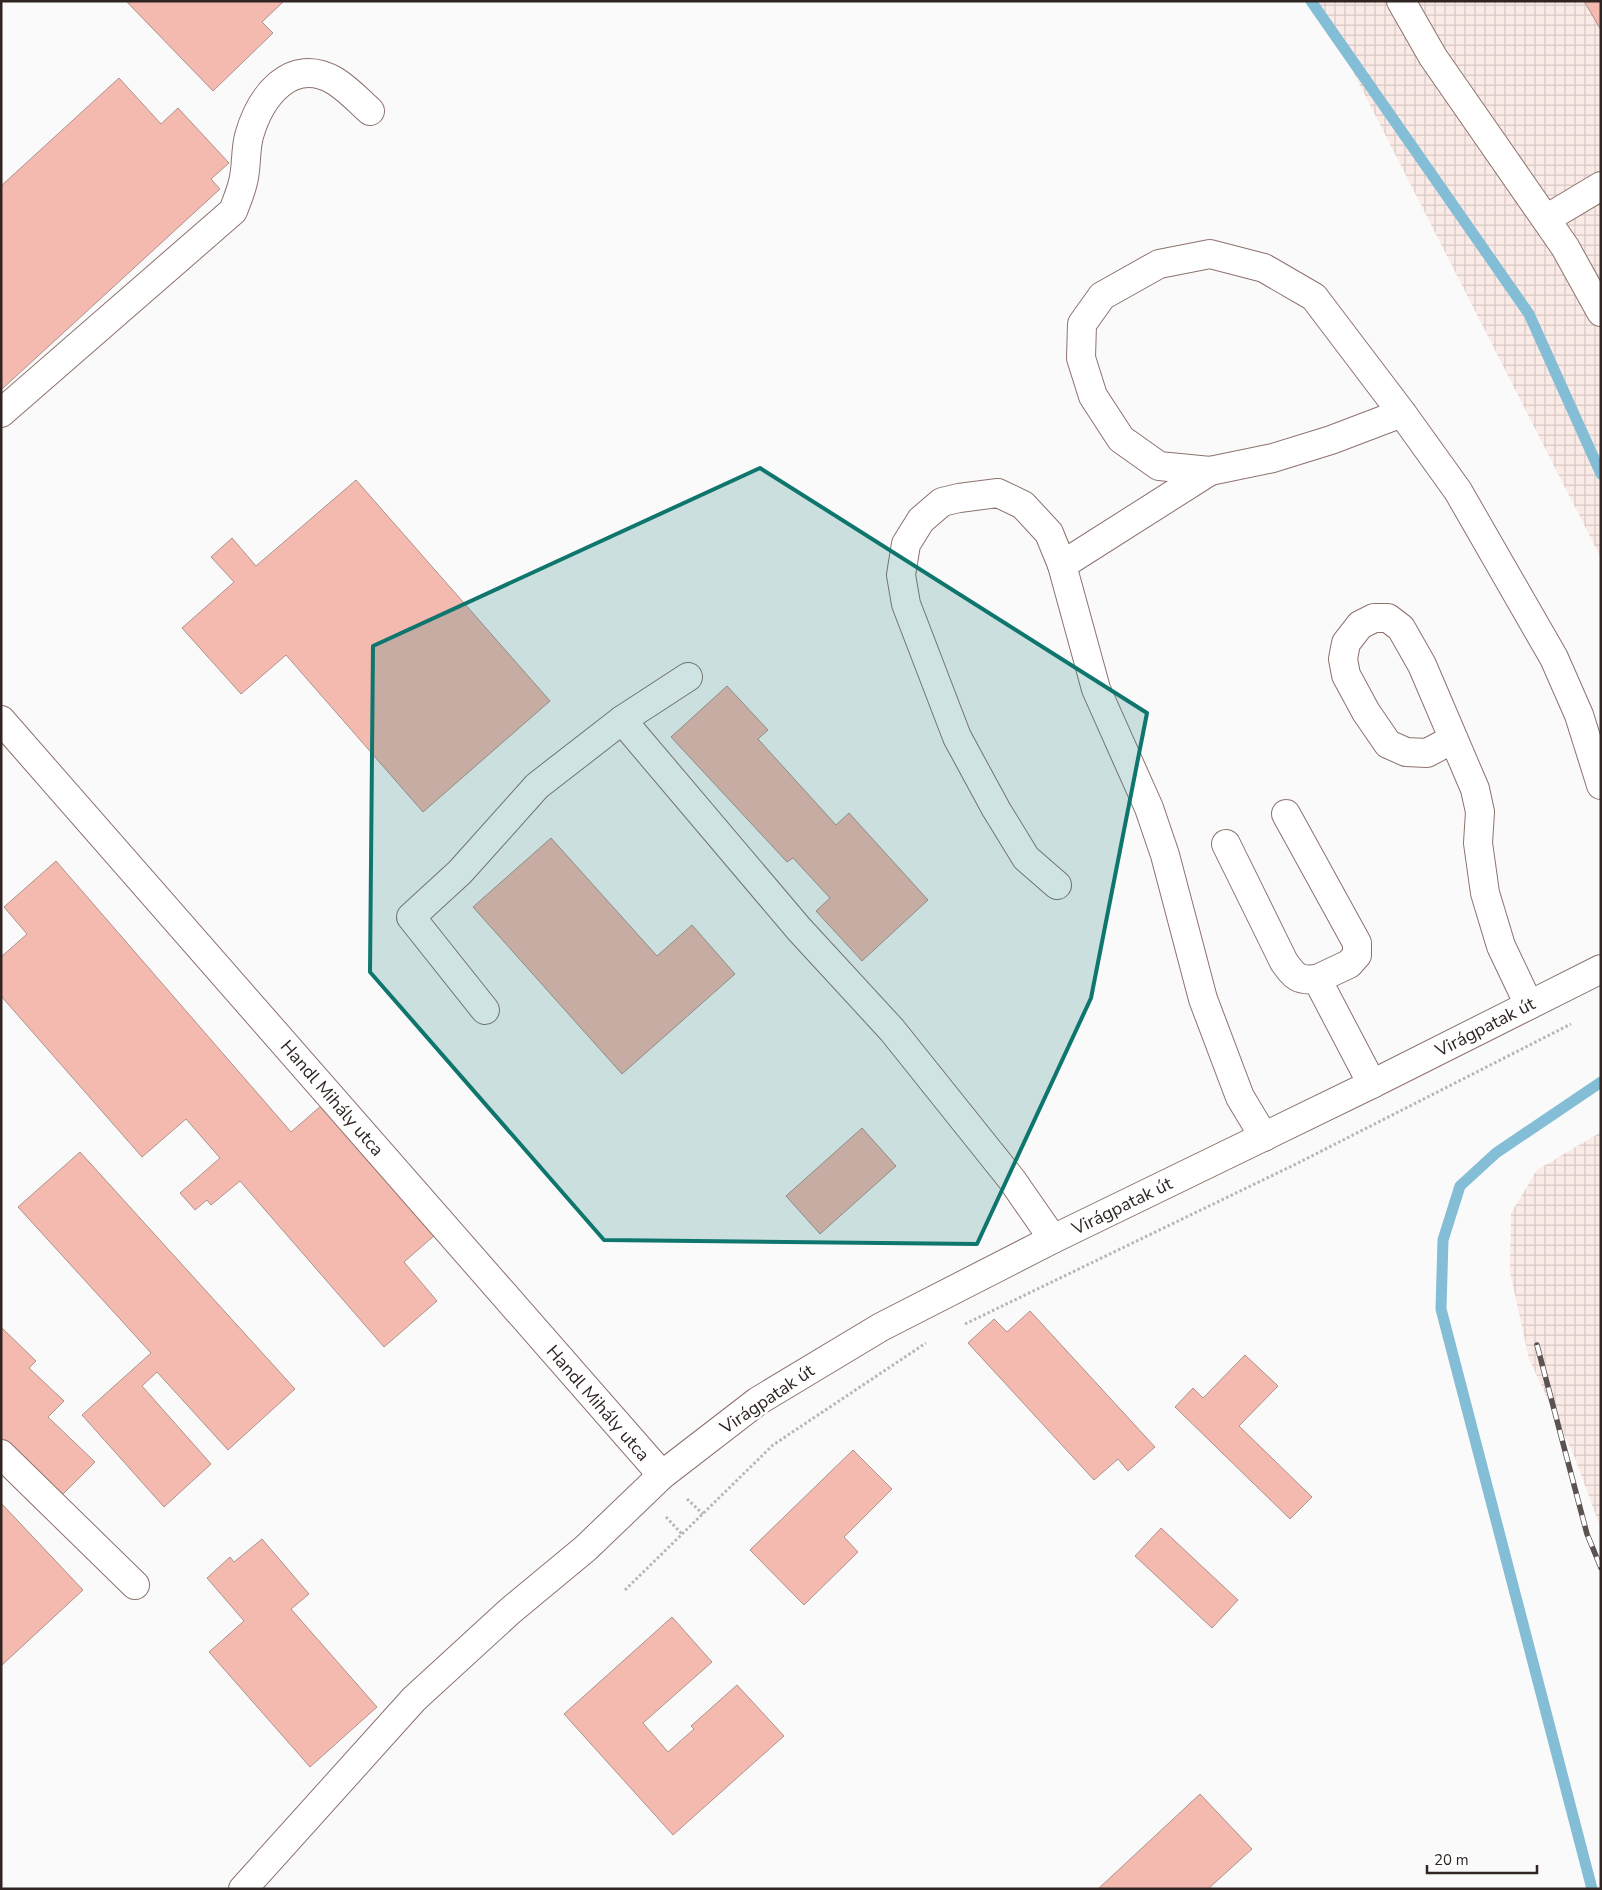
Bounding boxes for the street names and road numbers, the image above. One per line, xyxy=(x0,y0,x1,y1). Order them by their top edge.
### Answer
street label: Virágpatak út xyxy=(1430,991,1540,1063)
street label: Handl Mihály utca xyxy=(275,1035,389,1161)
street label: Virágpatak út xyxy=(1067,1171,1177,1241)
street label: Handl Mihály utca xyxy=(541,1340,655,1466)
street label: Virágpatak út xyxy=(714,1358,819,1440)

